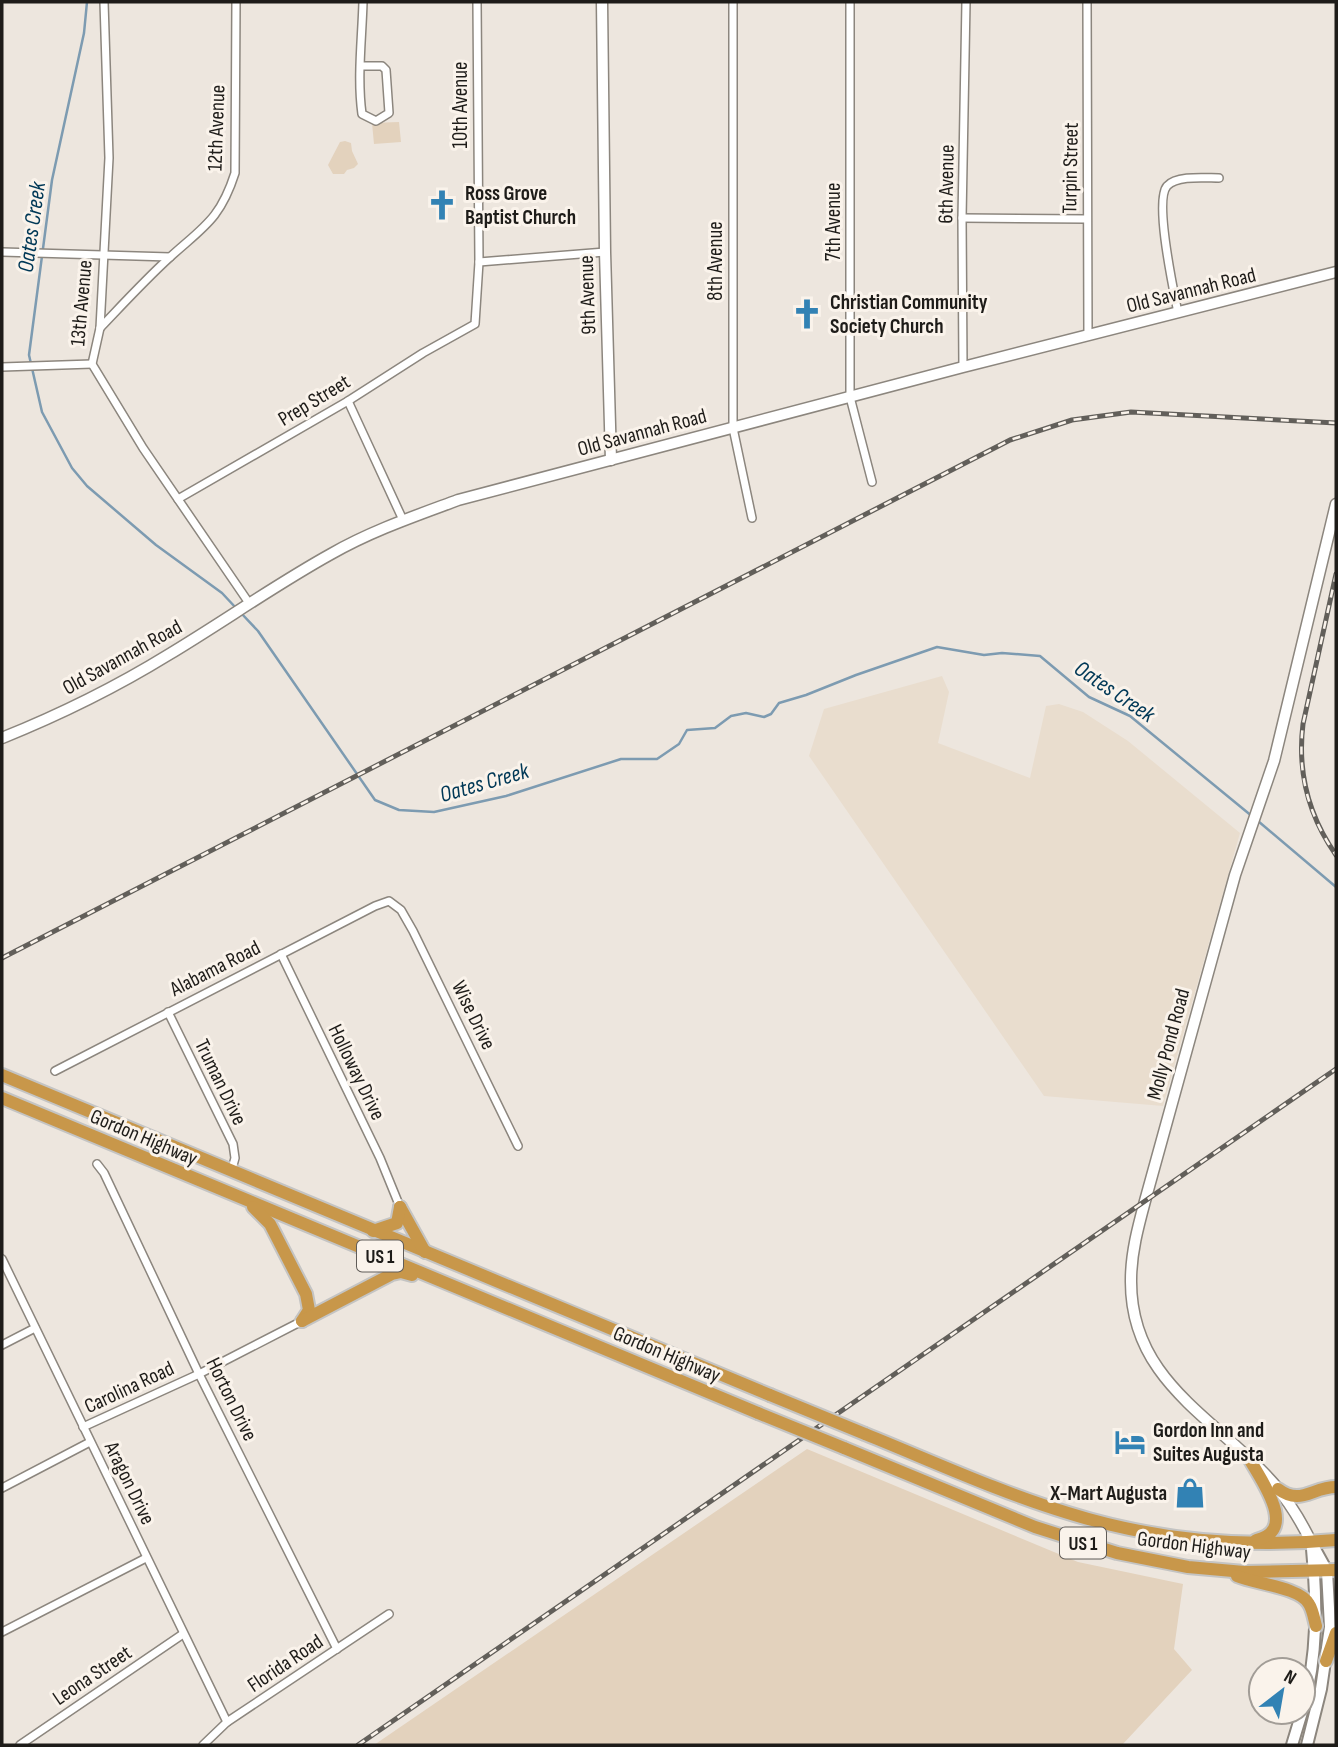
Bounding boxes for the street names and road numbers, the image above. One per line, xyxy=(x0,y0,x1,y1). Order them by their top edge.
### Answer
street label: 10th Avenue xyxy=(448,62,473,148)
street label: 12th Avenue xyxy=(203,84,230,172)
street label: Turpin Street xyxy=(1057,122,1084,214)
street label: 6th Avenue xyxy=(933,144,960,224)
street label: 7th Avenue xyxy=(821,183,846,261)
street label: 8th Avenue xyxy=(703,221,728,301)
street label: 9th Avenue xyxy=(574,255,601,335)
street label: 13th Avenue xyxy=(65,259,98,347)
street label: Old Savannah Road xyxy=(1124,262,1258,319)
street label: Prep Street xyxy=(274,369,355,432)
street label: Old Savannah Road xyxy=(575,403,709,462)
street label: Old Savannah Road xyxy=(58,614,186,701)
street label: Alabama Road xyxy=(165,935,265,1002)
street label: Wise Drive xyxy=(446,977,501,1054)
street label: Molly Pond Road xyxy=(1142,986,1195,1102)
street label: Holloway Drive xyxy=(323,1020,390,1124)
street label: Truman Drive xyxy=(189,1035,252,1129)
street label: Gordon Highway xyxy=(86,1104,201,1171)
road number: US 1 xyxy=(357,1240,403,1272)
street label: Gordon Highway xyxy=(609,1321,724,1388)
street label: Horton Drive xyxy=(201,1353,262,1445)
street label: Carolina Road xyxy=(80,1356,178,1419)
street label: Aragon Drive xyxy=(98,1437,160,1529)
street label: Gordon Highway xyxy=(1136,1526,1252,1565)
road number: US 1 xyxy=(1060,1527,1106,1558)
street label: Florida Road xyxy=(243,1629,328,1698)
street label: Leona Street xyxy=(48,1640,136,1711)

